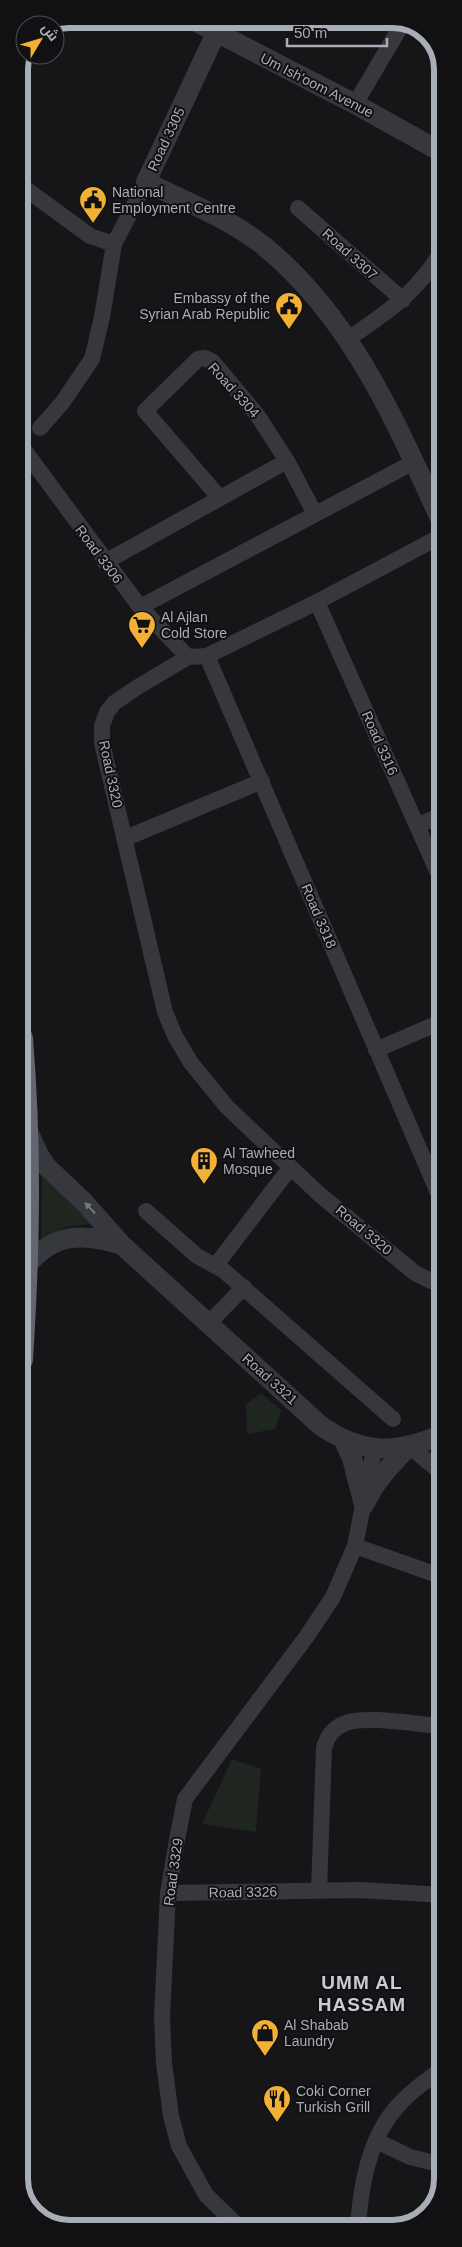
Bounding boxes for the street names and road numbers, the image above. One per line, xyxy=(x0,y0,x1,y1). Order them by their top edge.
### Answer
street label: Um Ish'oom Avenue xyxy=(258,50,376,121)
street label: Road 3305 xyxy=(144,104,188,173)
street label: Road 3307 xyxy=(319,225,381,283)
street label: Road 3304 xyxy=(205,359,263,421)
street label: Road 3306 xyxy=(72,522,126,586)
street label: Road 3316 xyxy=(359,708,401,778)
street label: Road 3320 xyxy=(96,739,126,809)
street label: Road 3318 xyxy=(298,881,340,951)
street label: Road 3320 xyxy=(333,1202,396,1258)
street label: Road 3321 xyxy=(239,1350,301,1408)
street label: Road 3329 xyxy=(160,1837,186,1907)
street label: Road 3326 xyxy=(209,1883,278,1901)

